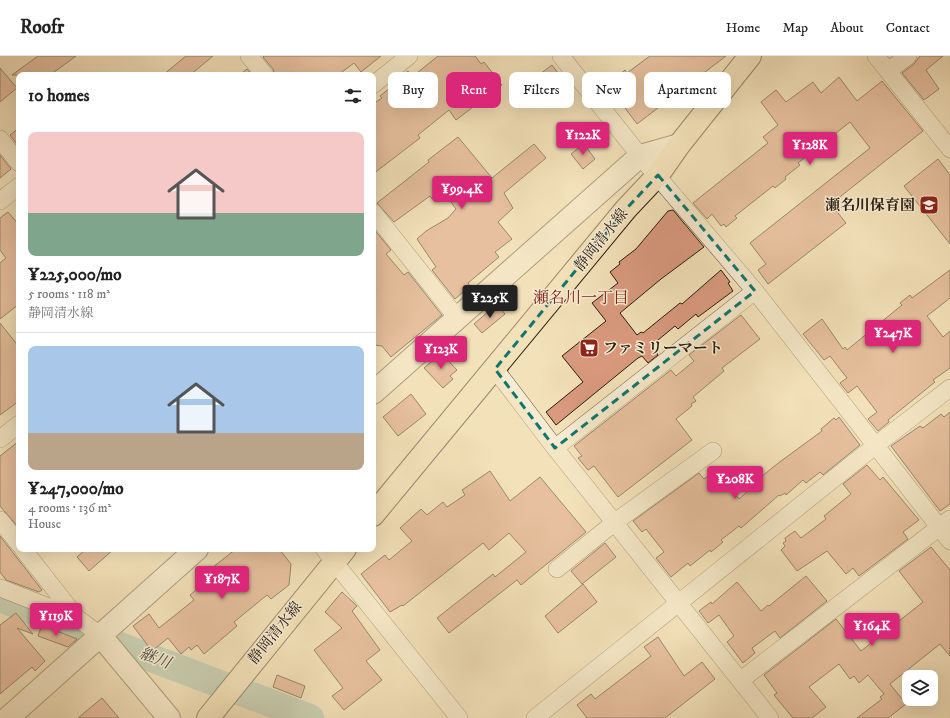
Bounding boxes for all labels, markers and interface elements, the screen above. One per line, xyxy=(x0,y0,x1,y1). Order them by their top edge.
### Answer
text: Roofr xyxy=(20,16,64,39)
text: Home xyxy=(726,19,760,37)
text: Map xyxy=(782,19,808,37)
text: About xyxy=(830,19,864,37)
text: Contact xyxy=(886,19,930,37)
chip: Buy xyxy=(388,72,438,108)
chip: Rent xyxy=(446,72,501,108)
chip: Filters xyxy=(509,72,574,108)
chip: New xyxy=(582,72,636,108)
chip: Apartment xyxy=(644,72,731,108)
text: 10 homes xyxy=(28,85,90,107)
icon: filters xyxy=(342,85,364,107)
pin: ¥122K xyxy=(555,122,611,156)
text: ¥122K xyxy=(565,127,601,143)
pin: ¥128K xyxy=(782,132,838,166)
text: ¥128K xyxy=(792,137,828,153)
icon: home xyxy=(160,158,232,230)
pin: ¥99.4K xyxy=(429,176,495,210)
text: ¥99.4K xyxy=(441,181,483,197)
school or university icon: 瀬名川保育園 xyxy=(918,194,940,216)
place label: 瀬名川保育園 xyxy=(825,196,915,215)
street label: 静岡清水線 xyxy=(570,205,632,275)
text: ¥225,000/mo xyxy=(28,264,122,286)
pin: ¥225K xyxy=(462,285,518,319)
text: 5 rooms · 118 m² xyxy=(28,286,110,302)
district label: 瀬名川一丁目 xyxy=(533,288,629,308)
text: ¥225K xyxy=(471,290,509,306)
text: 静岡清水線 xyxy=(28,305,93,321)
pin: ¥247K xyxy=(865,320,921,354)
text: ¥247K xyxy=(874,325,912,341)
pin: ¥123K xyxy=(413,336,469,370)
supermarket icon: ファミリーマート xyxy=(578,337,600,359)
place label: ファミリーマート xyxy=(603,339,723,358)
text: ¥123K xyxy=(424,341,458,357)
icon: home xyxy=(160,372,232,444)
pin: ¥208K xyxy=(707,466,763,500)
text: ¥208K xyxy=(716,471,754,487)
text: ¥247,000/mo xyxy=(28,478,123,500)
text: 4 rooms · 136 m² xyxy=(28,500,111,516)
text: House xyxy=(28,516,61,532)
pin: ¥187K xyxy=(194,566,250,600)
text: ¥187K xyxy=(204,571,240,587)
street label: 静岡清水線 xyxy=(244,598,306,668)
pin: ¥119K xyxy=(28,603,84,637)
text: ¥119K xyxy=(39,608,73,624)
pin: ¥164K xyxy=(844,613,900,647)
text: ¥164K xyxy=(854,618,890,634)
water label: 継川 xyxy=(136,643,175,674)
map controls xyxy=(902,670,938,706)
button: layers xyxy=(902,670,938,706)

